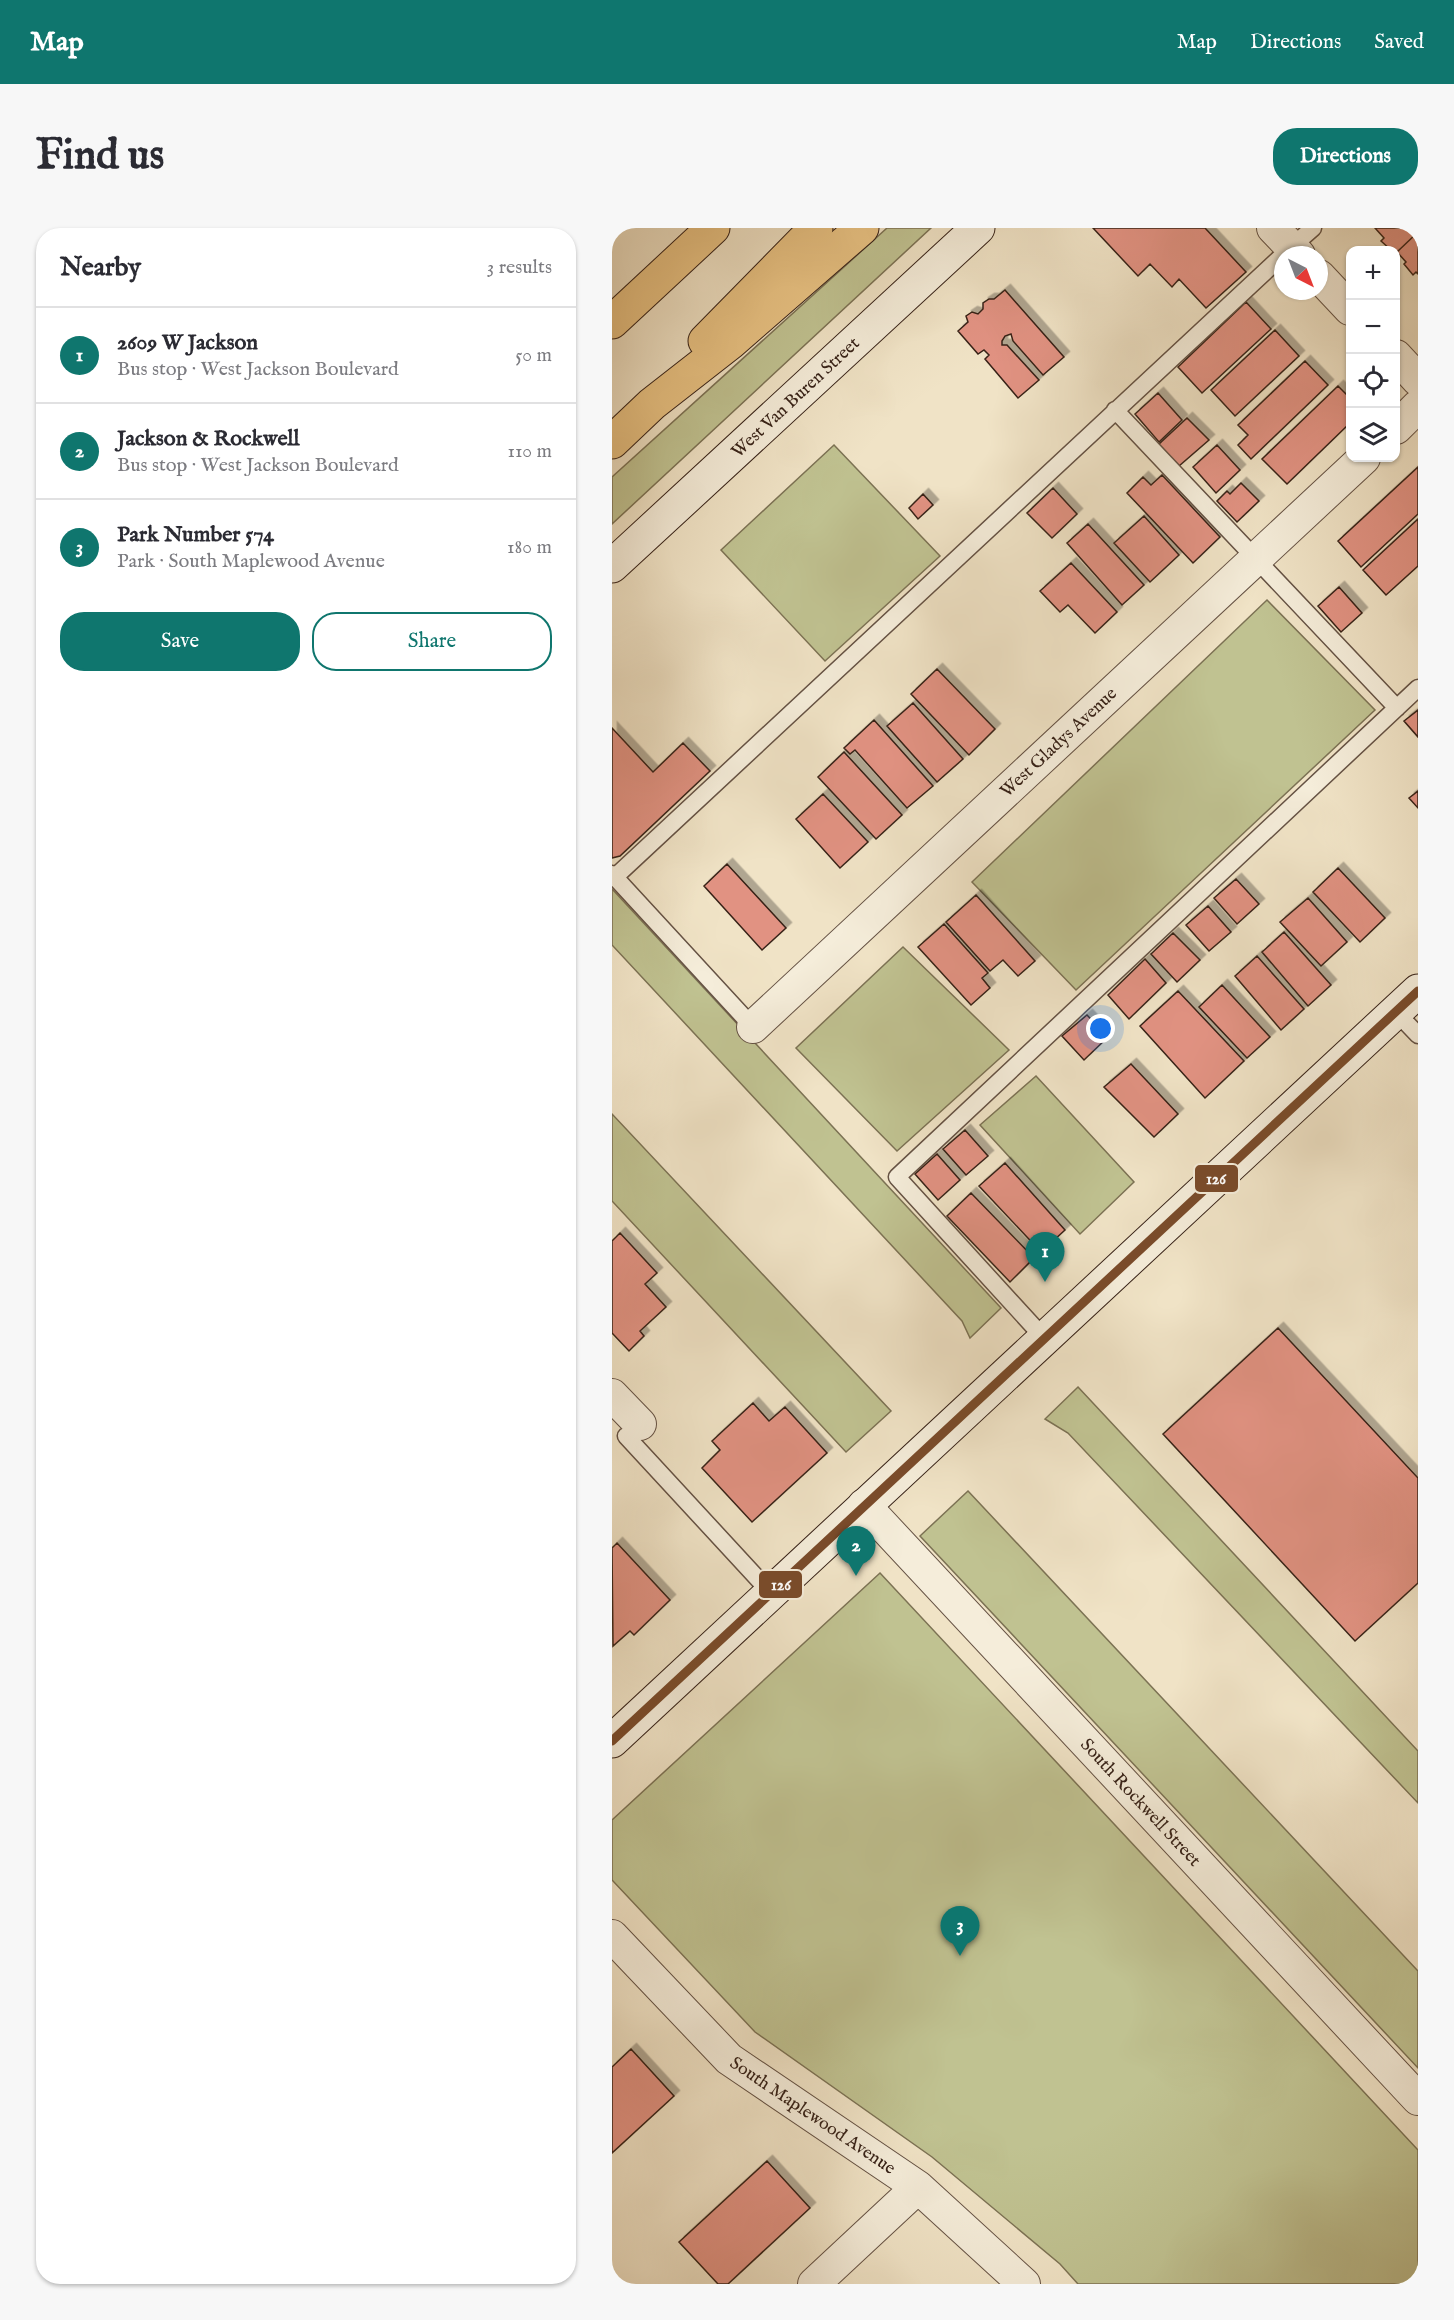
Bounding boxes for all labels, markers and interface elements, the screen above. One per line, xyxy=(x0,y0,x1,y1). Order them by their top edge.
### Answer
text: Map xyxy=(30,25,84,60)
text: Map xyxy=(1177,29,1217,56)
text: Directions xyxy=(1250,29,1341,56)
text: Saved xyxy=(1374,29,1424,56)
button: Directions xyxy=(1273,128,1418,185)
text: Find us xyxy=(36,130,164,183)
north arrow xyxy=(1274,246,1328,300)
map controls xyxy=(1346,246,1400,462)
button: + xyxy=(1346,246,1400,300)
text: Nearby xyxy=(60,251,141,284)
text: 3 results xyxy=(487,255,552,280)
button: − xyxy=(1346,300,1400,354)
text: 2609 W Jackson xyxy=(117,329,258,357)
street label: West Van Buren Street xyxy=(727,333,865,464)
text: 1 xyxy=(76,343,83,368)
text: 50 m xyxy=(515,343,552,368)
button: locate xyxy=(1346,354,1400,408)
text: Bus stop · West Jackson Boulevard xyxy=(117,357,399,382)
button: layers xyxy=(1346,408,1400,462)
text: Jackson & Rockwell xyxy=(117,425,300,453)
text: 2 xyxy=(75,439,84,464)
text: 110 m xyxy=(508,439,552,464)
text: Bus stop · West Jackson Boulevard xyxy=(117,453,399,478)
text: Park Number 574 xyxy=(117,521,274,549)
text: 3 xyxy=(76,535,83,560)
text: 180 m xyxy=(507,535,552,560)
text: Park · South Maplewood Avenue xyxy=(117,549,385,574)
button: Save xyxy=(60,612,300,671)
button: Share xyxy=(312,612,552,671)
street label: West Gladys Avenue xyxy=(996,683,1122,803)
your location xyxy=(1086,1014,1115,1043)
line badge: 126 xyxy=(1194,1164,1239,1193)
text: 126 xyxy=(1206,1170,1227,1190)
pin: 1 xyxy=(1026,1232,1064,1282)
pin: 2 xyxy=(836,1526,876,1576)
line badge: 126 xyxy=(758,1570,803,1599)
text: 126 xyxy=(771,1576,792,1596)
street label: South Rockwell Street xyxy=(1075,1734,1205,1872)
pin: 3 xyxy=(940,1906,980,1956)
street label: South Maplewood Avenue xyxy=(725,2052,899,2180)

